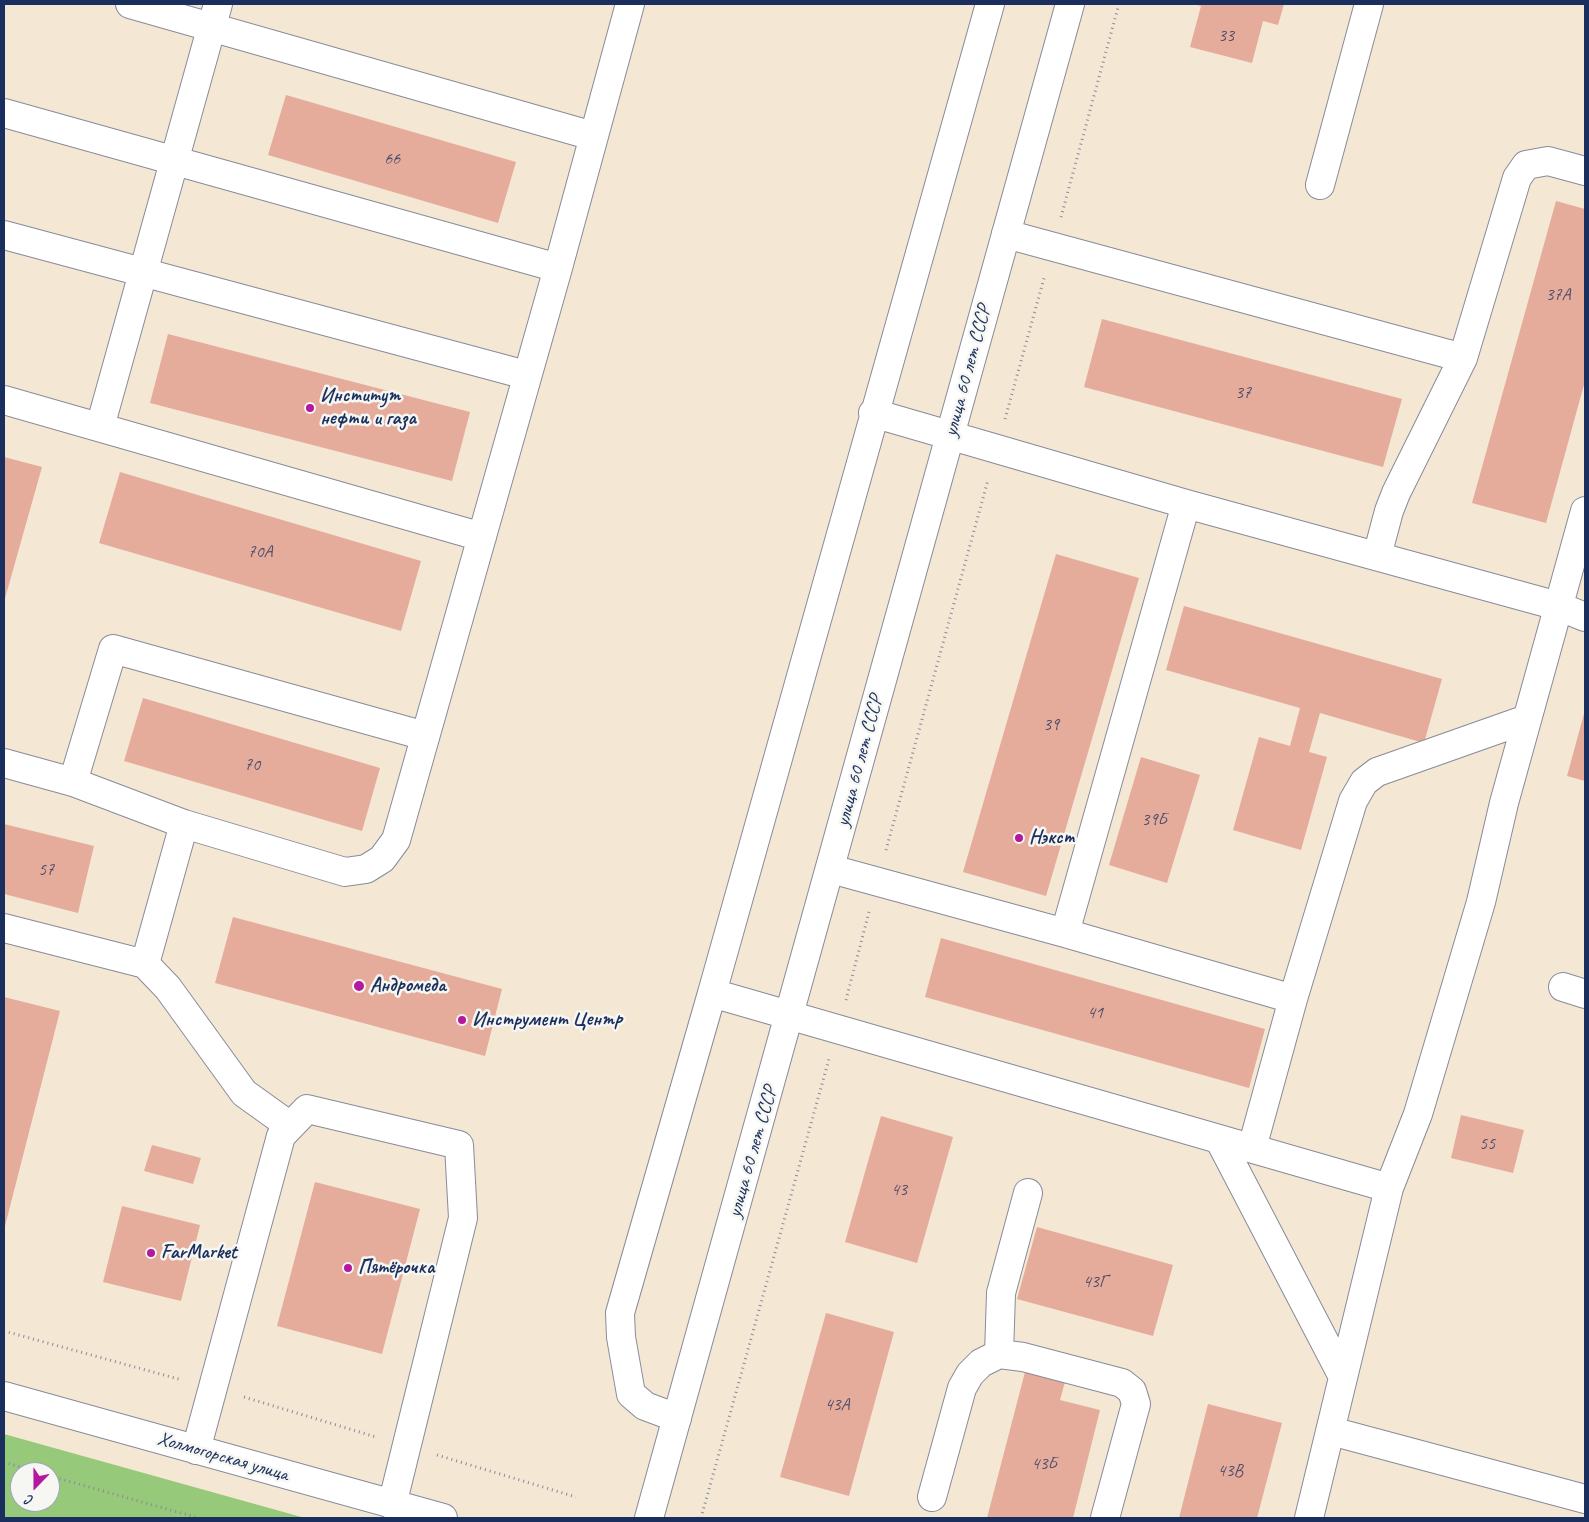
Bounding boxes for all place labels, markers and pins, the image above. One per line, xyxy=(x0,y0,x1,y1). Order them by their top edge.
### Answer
place label: Институт нефти и газа xyxy=(320,384,416,431)
marker: Институт нефти и газа xyxy=(304,402,316,414)
place label: Нэкст xyxy=(1029,826,1075,850)
marker: Нэкст xyxy=(1013,832,1025,844)
place label: Андромеда xyxy=(370,974,446,998)
marker: Андромеда xyxy=(352,979,366,993)
place label: Инструмент Центр xyxy=(472,1008,623,1032)
marker: Инструмент Центр xyxy=(456,1014,468,1026)
place label: FarMarket xyxy=(161,1241,237,1265)
marker: FarMarket xyxy=(145,1247,157,1259)
place label: Пятёрочка xyxy=(358,1256,435,1280)
marker: Пятёрочка xyxy=(342,1262,354,1274)

